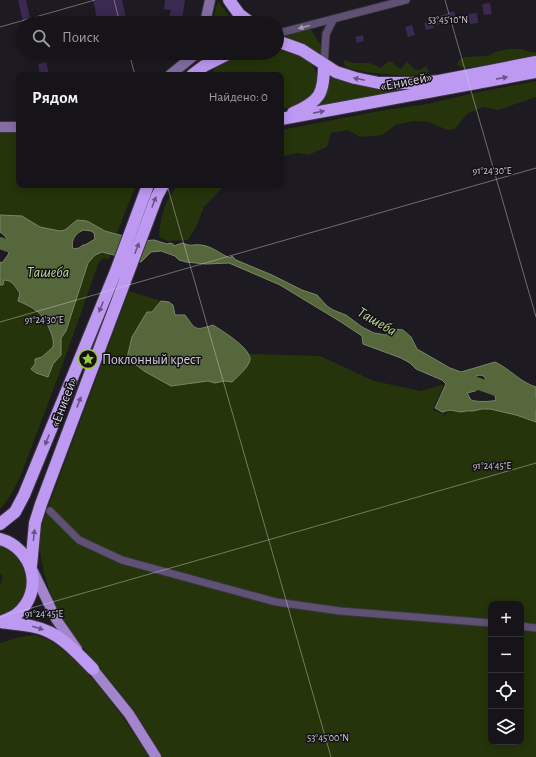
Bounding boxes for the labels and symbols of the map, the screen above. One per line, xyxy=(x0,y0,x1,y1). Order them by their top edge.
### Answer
text: 53°45'10"N xyxy=(428,15,468,25)
one-way arrow xyxy=(298,24,310,30)
street label: «Енисей» xyxy=(379,70,433,94)
one-way arrow xyxy=(496,75,508,81)
one-way arrow xyxy=(353,76,365,82)
one-way arrow xyxy=(313,109,326,115)
text: 91°24'30"E xyxy=(472,166,512,176)
one-way arrow xyxy=(152,196,158,208)
one-way arrow xyxy=(135,241,141,253)
water label: Ташеба xyxy=(27,265,69,280)
one-way arrow xyxy=(98,301,104,313)
water label: Ташеба xyxy=(355,304,399,339)
text: 91°24'30"E xyxy=(24,315,64,325)
place icon: Поклонный крест xyxy=(77,348,99,370)
place label: Поклонный крест xyxy=(102,353,202,367)
street label: «Енисей» xyxy=(48,375,80,429)
one-way arrow xyxy=(77,396,83,408)
one-way arrow xyxy=(43,434,50,446)
text: 91°24'45"E xyxy=(473,461,512,471)
one-way arrow xyxy=(31,529,37,541)
text: 91°24'45"E xyxy=(25,609,64,619)
one-way arrow xyxy=(33,625,45,631)
text: 53°45'00"N xyxy=(307,733,349,743)

